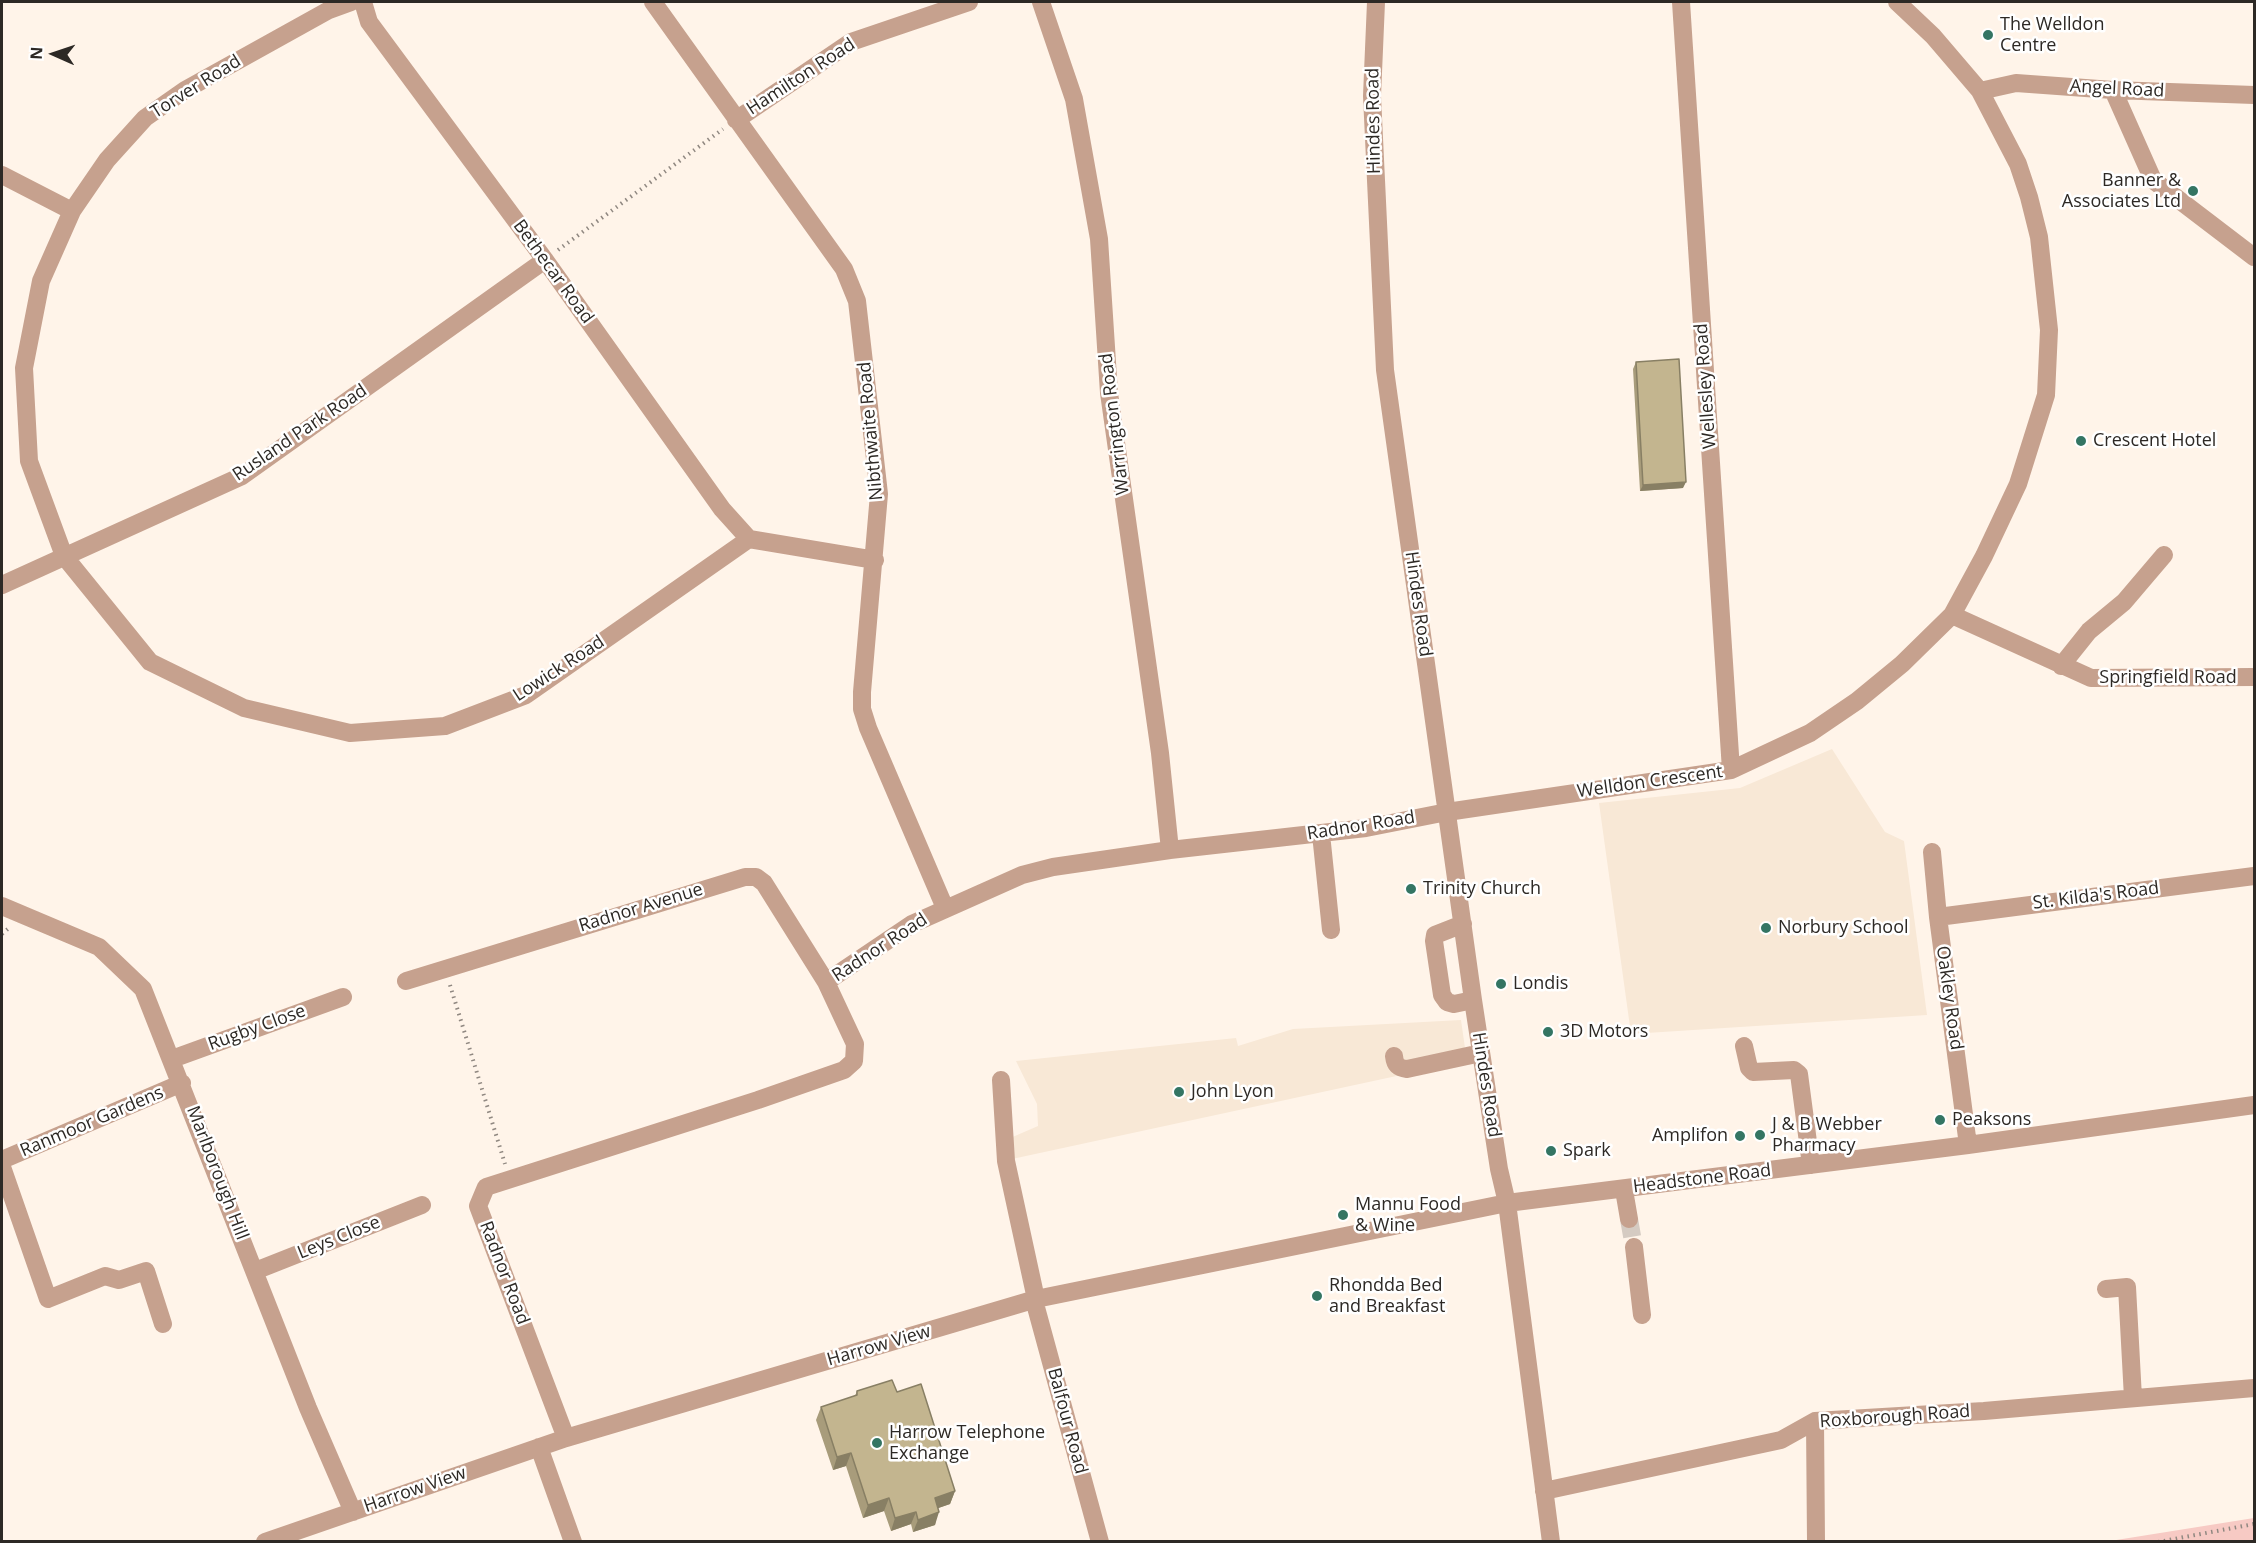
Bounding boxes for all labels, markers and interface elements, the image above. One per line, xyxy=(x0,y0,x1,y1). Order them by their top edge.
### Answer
place label: The Welldon Centre xyxy=(2000,14,2104,57)
north arrow xyxy=(24,24,84,84)
marker: The Welldon Centre xyxy=(1981,28,1995,42)
street label: Hamilton Road xyxy=(743,34,859,120)
text: N xyxy=(25,46,47,60)
street label: Torver Road xyxy=(147,51,245,123)
street label: Hindes Road xyxy=(1362,68,1386,174)
street label: Angel Road xyxy=(2069,76,2165,102)
place label: Banner & Associates Ltd xyxy=(2062,170,2181,213)
marker: Banner & Associates Ltd xyxy=(2186,184,2200,198)
street label: Bethecar Road xyxy=(508,216,598,328)
street label: Wellesley Road xyxy=(1691,323,1721,449)
street label: Warrington Road xyxy=(1096,352,1134,496)
street label: Nibthwaite Road xyxy=(854,361,888,501)
street label: Rusland Park Road xyxy=(229,380,371,486)
place label: Crescent Hotel xyxy=(2093,430,2216,452)
marker: Crescent Hotel xyxy=(2074,434,2088,448)
street label: Hindes Road xyxy=(1400,550,1436,658)
street label: Lowick Road xyxy=(509,632,609,706)
street label: Springfield Road xyxy=(2099,667,2237,689)
street label: Welldon Crescent xyxy=(1576,761,1724,803)
street label: Radnor Road xyxy=(1305,807,1417,845)
place label: Trinity Church xyxy=(1423,878,1541,900)
street label: St. Kilda's Road xyxy=(2032,878,2160,914)
street label: Radnor Avenue xyxy=(576,879,706,937)
marker: Trinity Church xyxy=(1404,882,1418,896)
street label: Radnor Road xyxy=(828,909,932,987)
place label: Norbury School xyxy=(1778,917,1909,939)
marker: Norbury School xyxy=(1759,921,1773,935)
street label: Oakley Road xyxy=(1931,945,1967,1051)
place label: Londis xyxy=(1513,973,1568,995)
marker: Londis xyxy=(1494,977,1508,991)
street label: Rugby Close xyxy=(205,1000,309,1056)
place label: 3D Motors xyxy=(1560,1021,1648,1043)
marker: 3D Motors xyxy=(1541,1025,1555,1039)
street label: Hindes Road xyxy=(1467,1031,1505,1139)
place label: John Lyon xyxy=(1191,1081,1274,1103)
street label: Ranmoor Gardens xyxy=(17,1082,167,1162)
marker: John Lyon xyxy=(1172,1085,1186,1099)
street label: Marlborough Hill xyxy=(182,1103,252,1243)
place label: Peaksons xyxy=(1952,1109,2031,1131)
marker: Peaksons xyxy=(1933,1113,1947,1127)
place label: J & B Webber Pharmacy xyxy=(1772,1114,1882,1156)
place label: Amplifon xyxy=(1652,1125,1728,1147)
marker: J & B Webber Pharmacy xyxy=(1753,1128,1767,1142)
marker: Amplifon xyxy=(1733,1129,1747,1143)
place label: Spark xyxy=(1563,1140,1611,1162)
marker: Spark xyxy=(1544,1144,1558,1158)
street label: Headstone Road xyxy=(1632,1160,1772,1198)
place label: Mannu Food & Wine xyxy=(1355,1194,1461,1236)
marker: Mannu Food & Wine xyxy=(1336,1208,1350,1222)
street label: Leys Close xyxy=(295,1212,383,1264)
street label: Radnor Road xyxy=(474,1218,534,1328)
place label: Rhondda Bed and Breakfast xyxy=(1329,1275,1445,1318)
marker: Rhondda Bed and Breakfast xyxy=(1310,1289,1324,1303)
street label: Harrow View xyxy=(825,1321,933,1371)
street label: Balfour Road xyxy=(1042,1366,1092,1476)
street label: Roxborough Road xyxy=(1819,1401,1971,1433)
place label: Harrow Telephone Exchange xyxy=(889,1422,1045,1464)
marker: Harrow Telephone Exchange xyxy=(870,1436,884,1450)
street label: Harrow View xyxy=(361,1462,469,1518)

